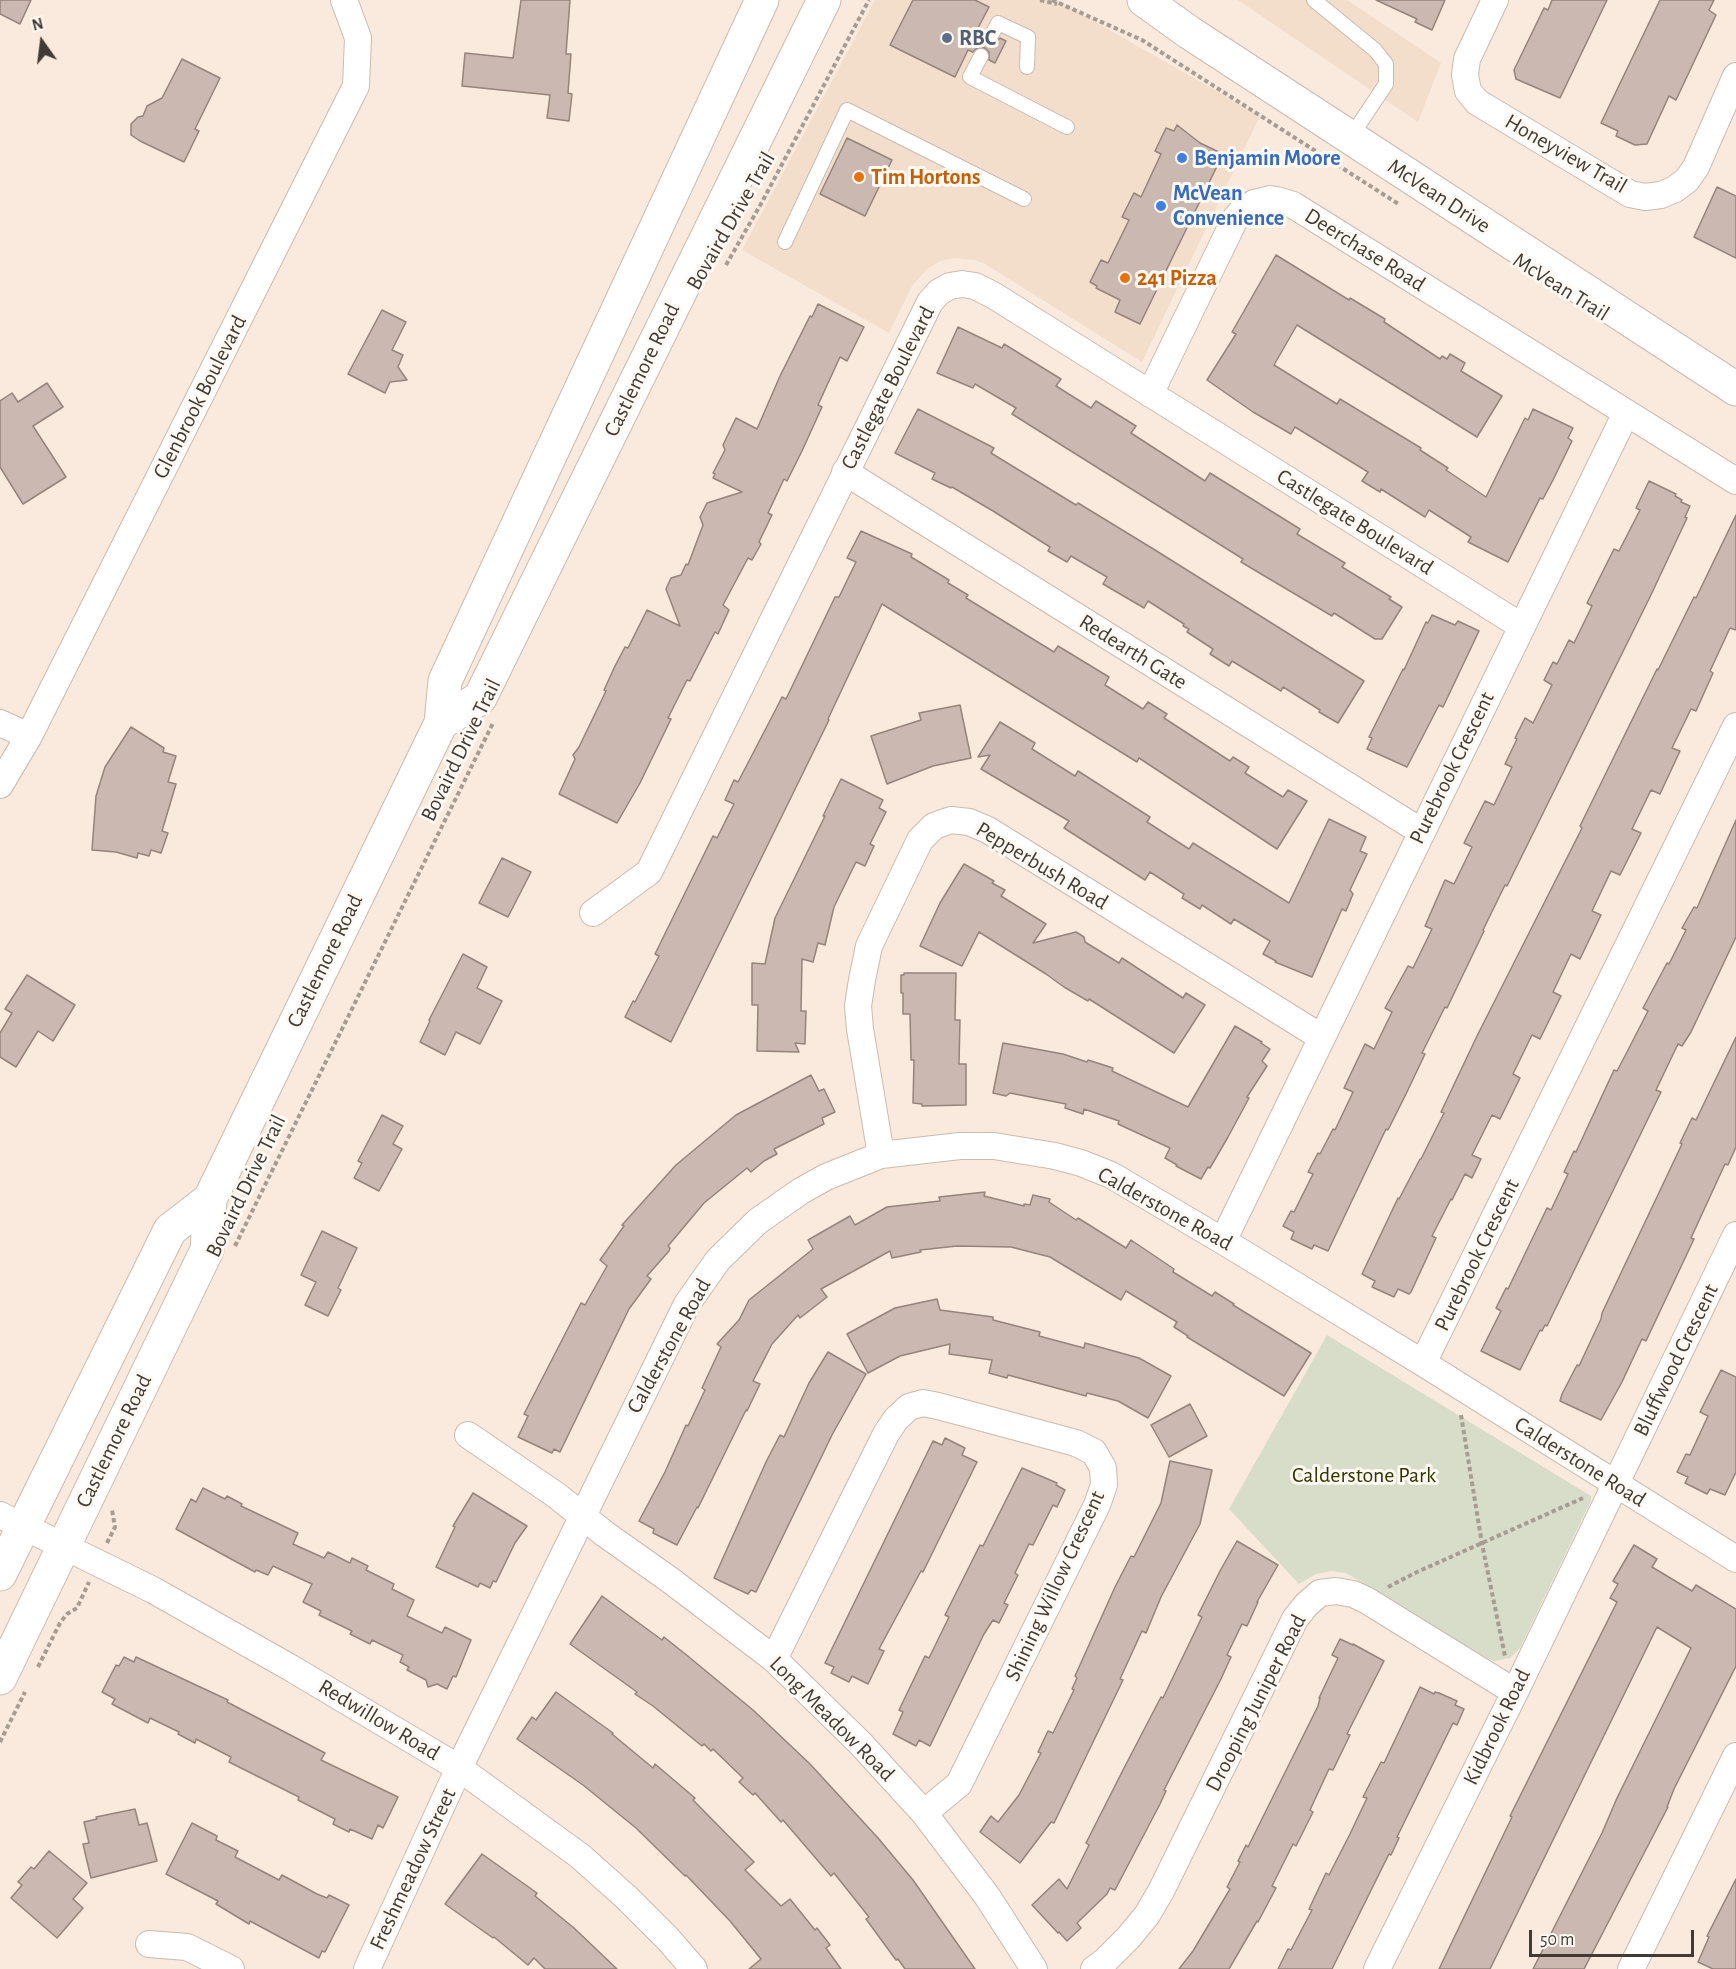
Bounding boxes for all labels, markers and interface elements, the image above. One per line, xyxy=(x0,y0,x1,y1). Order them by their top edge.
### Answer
north arrow xyxy=(12,12,72,72)
text: N xyxy=(30,15,45,34)
place label: RBC xyxy=(959,25,996,51)
marker: RBC xyxy=(940,31,954,45)
street label: Honeyview Trail xyxy=(1500,108,1632,200)
place label: Benjamin Moore xyxy=(1194,145,1341,171)
street label: Bovaird Drive Trail xyxy=(681,147,781,295)
marker: Benjamin Moore xyxy=(1175,151,1189,165)
street label: McVean Drive xyxy=(1383,153,1495,239)
place label: Tim Hortons xyxy=(871,164,980,190)
marker: Tim Hortons xyxy=(852,170,866,184)
place label: McVean Convenience xyxy=(1173,180,1284,231)
marker: McVean Convenience xyxy=(1154,199,1168,213)
street label: Deerchase Road xyxy=(1300,202,1430,298)
street label: McVean Trail xyxy=(1508,247,1614,327)
place label: 241 Pizza xyxy=(1137,265,1217,291)
marker: 241 Pizza xyxy=(1118,271,1132,285)
street label: Castlemore Road xyxy=(598,299,686,441)
street label: Castlegate Boulevard xyxy=(835,302,941,474)
street label: Glenbrook Boulevard xyxy=(147,311,253,483)
street label: Castlegate Boulevard xyxy=(1272,463,1438,581)
street label: Redearth Gate xyxy=(1074,608,1192,696)
street label: Bovaird Drive Trail xyxy=(415,674,507,826)
street label: Purebrook Crescent xyxy=(1404,688,1500,848)
street label: Pepperbush Road xyxy=(971,816,1113,916)
street label: Castlemore Road xyxy=(281,890,369,1032)
street label: Bovaird Drive Trail xyxy=(200,1110,292,1262)
street label: Calderstone Road xyxy=(1093,1161,1237,1257)
street label: Purebrook Crescent xyxy=(1429,1175,1525,1335)
street label: Calderstone Road xyxy=(621,1274,717,1418)
street label: Bluffwood Crescent xyxy=(1628,1279,1724,1441)
street label: Castlemore Road xyxy=(70,1370,158,1512)
street label: Calderstone Road xyxy=(1509,1411,1651,1513)
park label: Calderstone Park xyxy=(1292,1462,1436,1488)
street label: Shining Willow Crescent xyxy=(999,1486,1111,1686)
street label: Drooping Juniper Road xyxy=(1200,1610,1312,1796)
street label: Long Meadow Road xyxy=(764,1651,900,1787)
street label: Kidbrook Road xyxy=(1458,1665,1536,1789)
street label: Redwillow Road xyxy=(314,1673,444,1767)
street label: Freshmeadow Street xyxy=(364,1784,462,1954)
scale bar xyxy=(1532,1918,1697,1956)
text: 50 m xyxy=(1540,1931,1574,1949)

